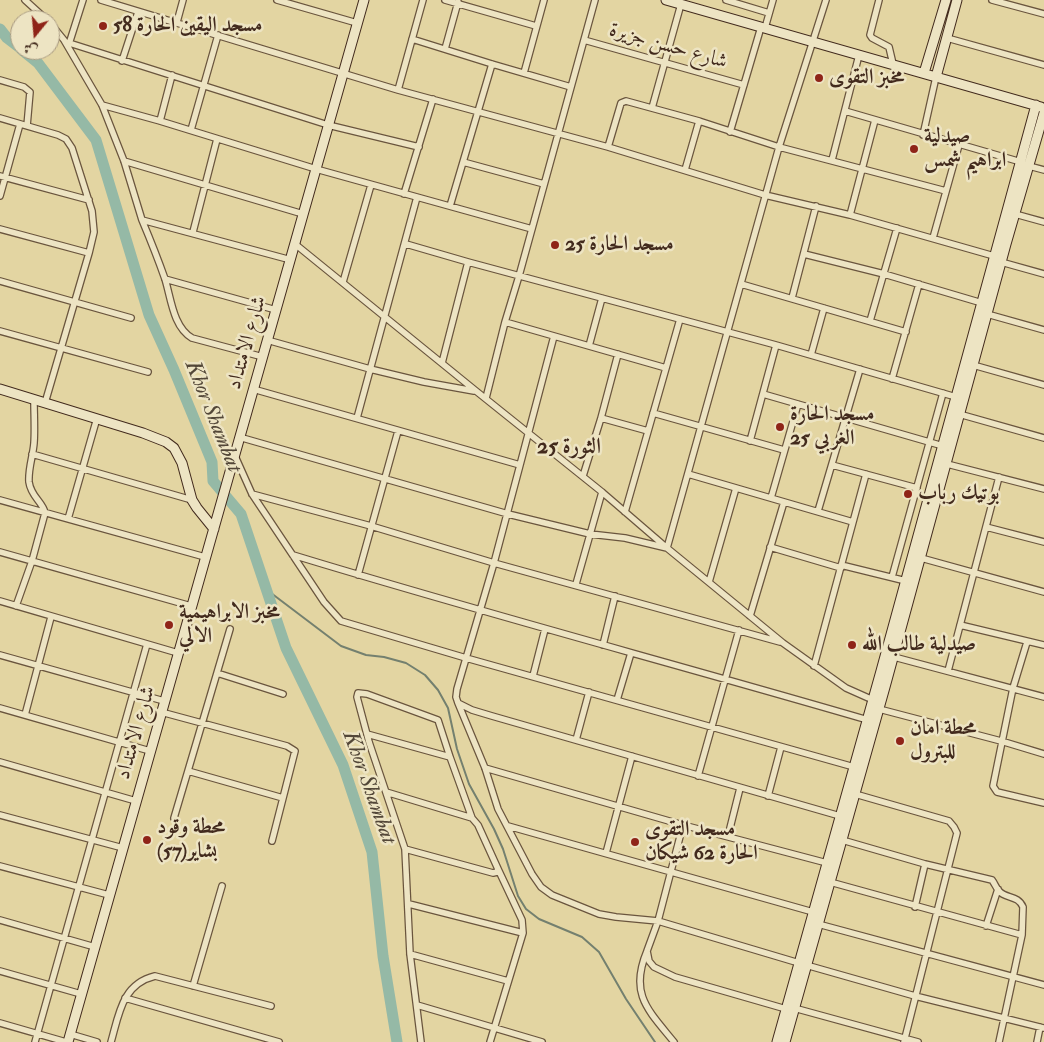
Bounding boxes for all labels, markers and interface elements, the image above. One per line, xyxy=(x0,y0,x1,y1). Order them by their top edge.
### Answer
north arrow xyxy=(10,10,60,60)
place label: مسجد اليقين الحارة 58 xyxy=(113,13,263,39)
street label: شارع حسن جزيرة xyxy=(606,18,730,76)
marker: مسجد اليقين الحارة 58 xyxy=(97,20,109,32)
text: ش xyxy=(22,39,40,59)
place label: مخبز التقوى xyxy=(829,65,904,91)
marker: مخبز التقوى xyxy=(813,72,825,84)
place label: صيدلية ابراهيم شمس xyxy=(924,124,1006,174)
marker: صيدلية ابراهيم شمس xyxy=(908,143,920,155)
place label: مسجد الحارة 25 xyxy=(565,232,674,258)
marker: مسجد الحارة 25 xyxy=(549,239,561,251)
street label: شارع الامتداد xyxy=(223,293,273,393)
water label: Khor Shambat xyxy=(178,357,246,477)
place label: مسجد الحارة 25 الغربي xyxy=(790,402,874,452)
marker: مسجد الحارة 25 الغربي xyxy=(774,421,786,433)
district label: الثورة 25 xyxy=(537,435,601,461)
place label: بوتيك رباب xyxy=(918,481,1000,507)
marker: بوتيك رباب xyxy=(902,488,914,500)
place label: مخبز الابراهيمية الالي xyxy=(179,600,280,650)
marker: مخبز الابراهيمية الالي xyxy=(163,619,175,631)
place label: صيدلية طالب الله xyxy=(862,632,976,658)
marker: صيدلية طالب الله xyxy=(846,639,858,651)
street label: شارع الامتداد xyxy=(112,683,162,783)
place label: محطة امان للبترول xyxy=(910,716,976,766)
water label: Khor Shambat xyxy=(335,728,401,848)
marker: محطة امان للبترول xyxy=(894,735,906,747)
place label: محطة وقود بشاير(57) xyxy=(157,815,225,865)
place label: مسجد التقوى الحارة 62 شيكان xyxy=(645,817,758,867)
marker: محطة وقود بشاير(57) xyxy=(141,834,153,846)
marker: مسجد التقوى الحارة 62 شيكان xyxy=(629,836,641,848)

